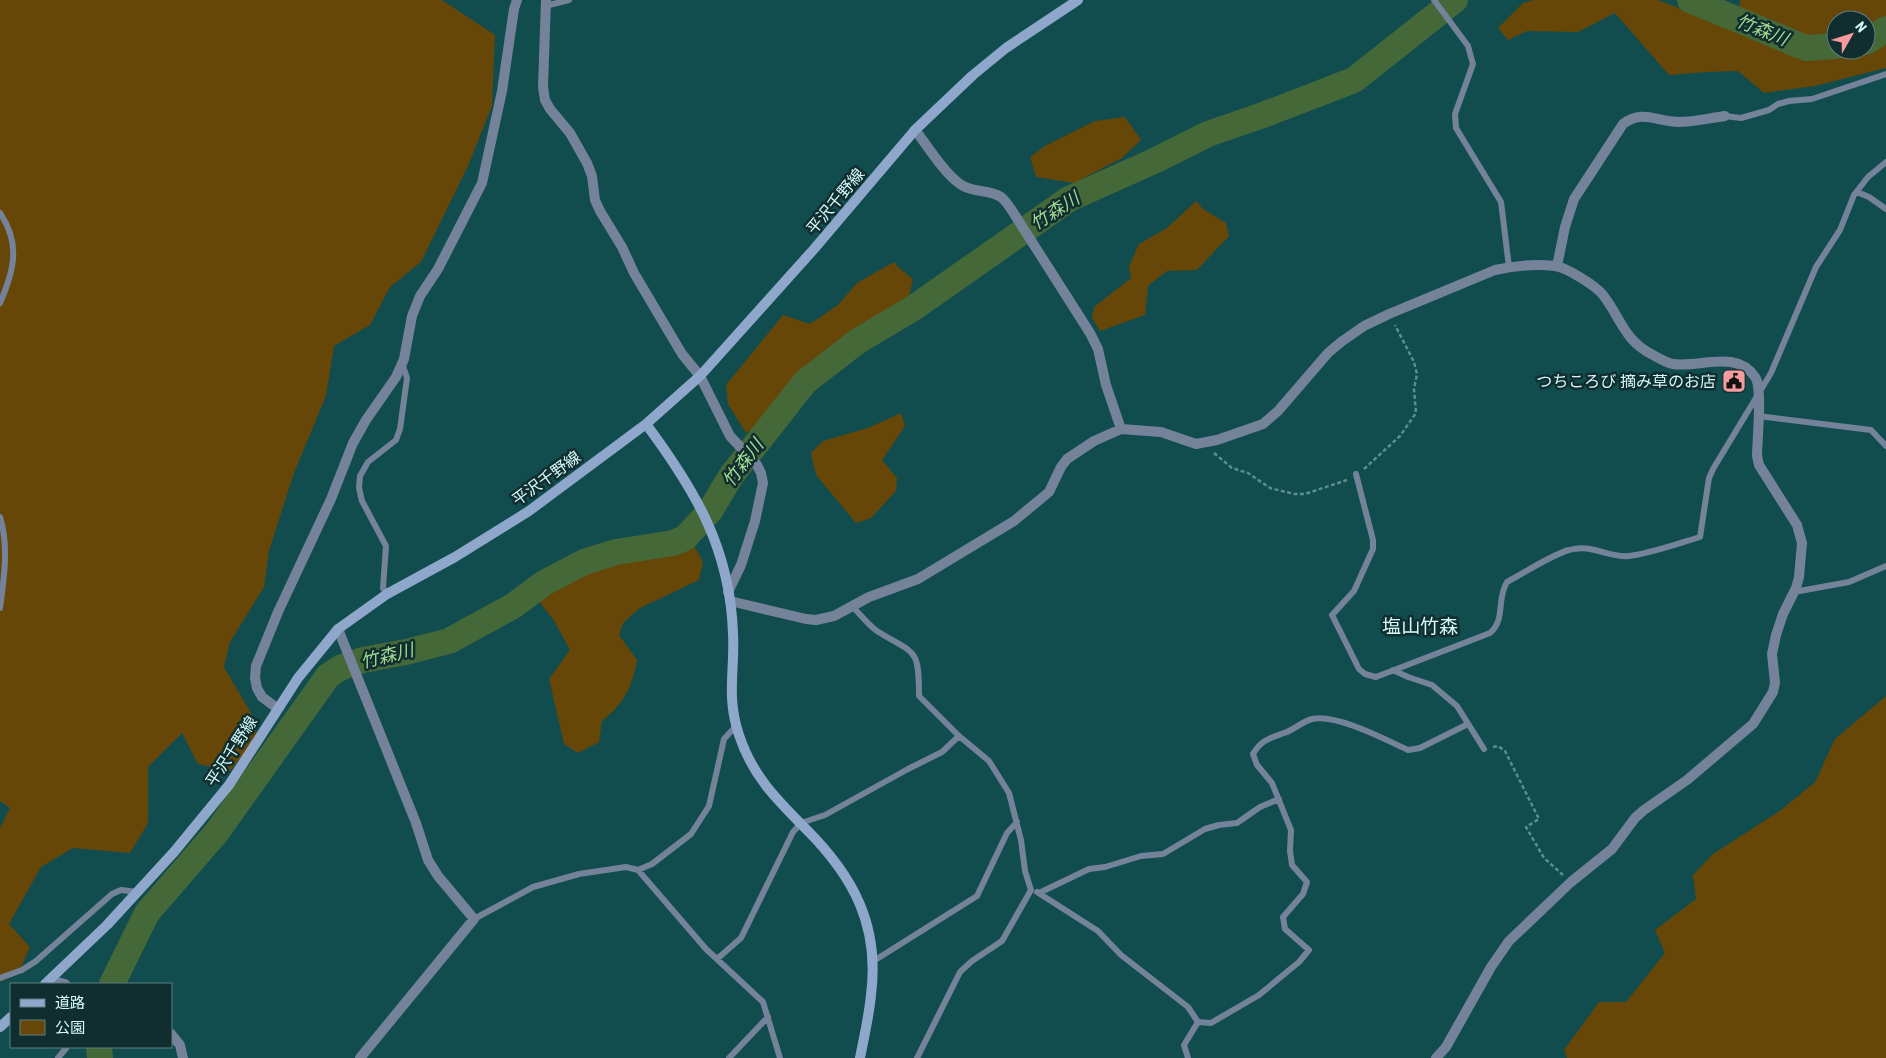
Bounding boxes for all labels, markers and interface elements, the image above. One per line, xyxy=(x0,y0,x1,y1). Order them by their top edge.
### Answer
water label: 竹森川 xyxy=(1733,10,1793,50)
north arrow xyxy=(1826,10,1876,60)
text: N xyxy=(1852,18,1870,35)
street label: 平沢千野線 xyxy=(802,165,868,238)
water label: 竹森川 xyxy=(1026,186,1085,234)
public building icon: つちころび 摘み草のお店 xyxy=(1721,368,1747,394)
place label: つちころび 摘み草のお店 xyxy=(1536,372,1716,391)
water label: 竹森川 xyxy=(718,433,768,491)
street label: 平沢千野線 xyxy=(508,447,584,510)
district label: 塩山竹森 xyxy=(1382,615,1458,638)
water label: 竹森川 xyxy=(358,638,418,672)
street label: 平沢千野線 xyxy=(202,713,261,790)
legend xyxy=(10,983,172,1048)
text: 道路 xyxy=(55,994,85,1012)
text: 公園 xyxy=(55,1019,85,1037)

